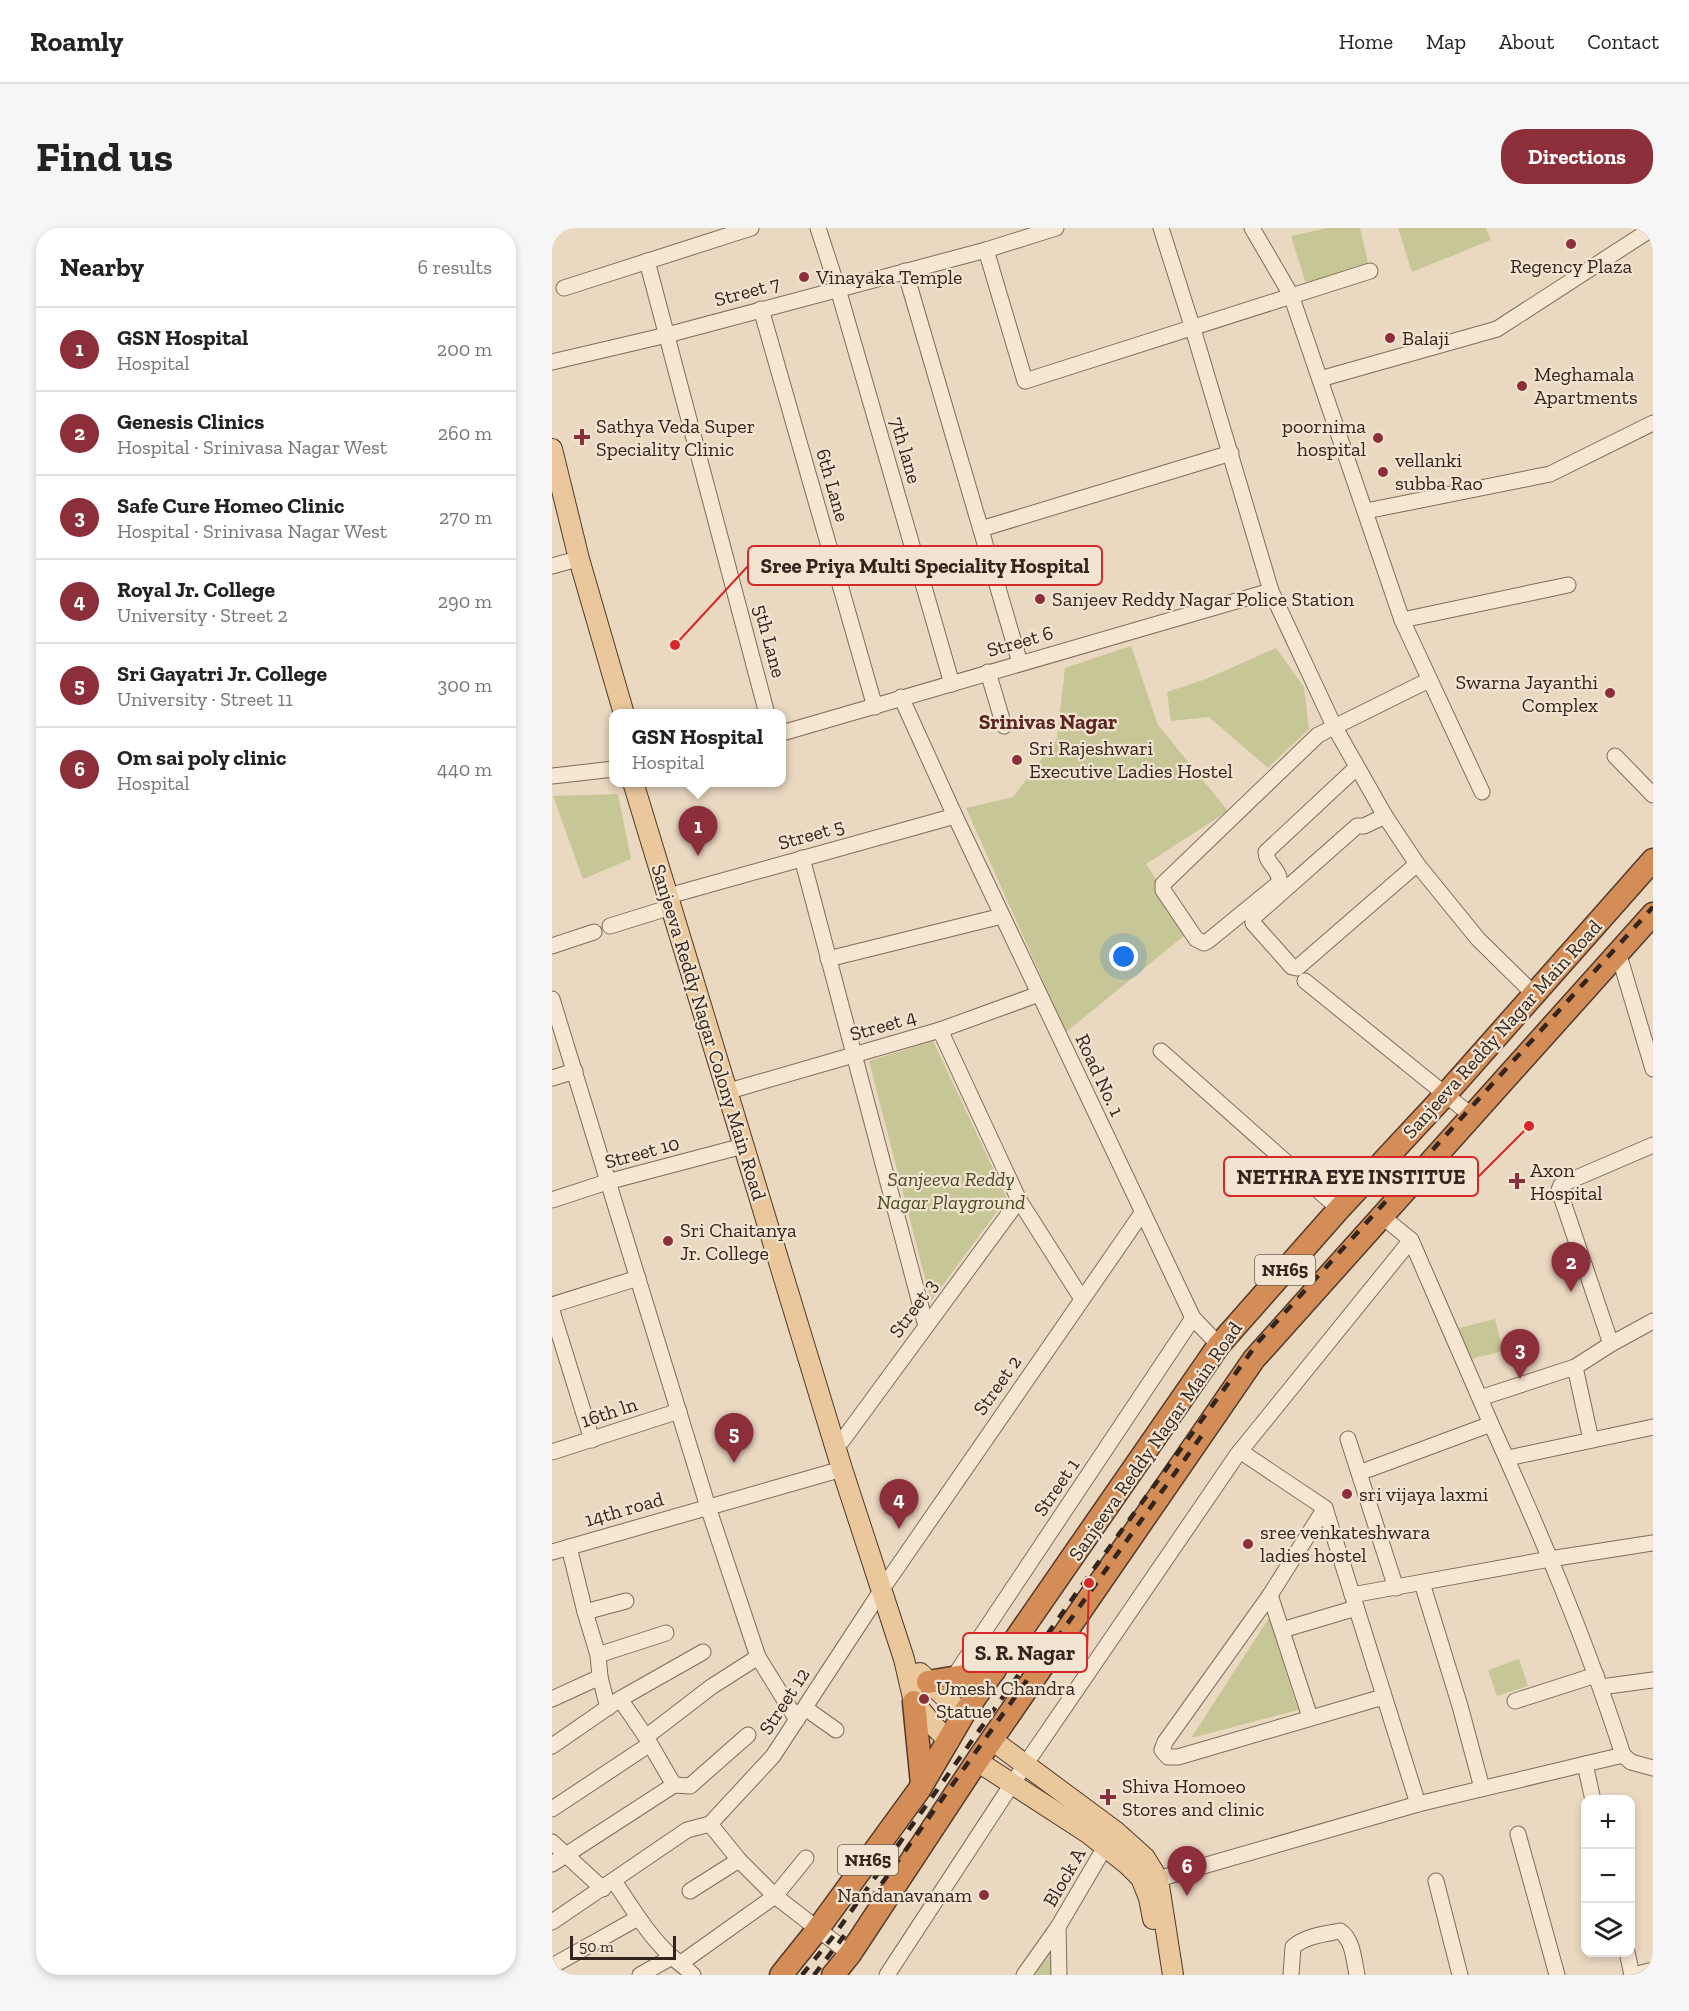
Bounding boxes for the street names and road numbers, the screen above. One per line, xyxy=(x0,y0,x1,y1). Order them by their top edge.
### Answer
street label: Street 7 xyxy=(712,271,783,311)
street label: 7th lane xyxy=(885,414,927,486)
street label: 6th Lane xyxy=(811,446,855,524)
street label: 5th Lane xyxy=(749,602,791,680)
street label: Street 6 xyxy=(984,620,1056,662)
street label: Street 5 xyxy=(775,813,847,855)
street label: Sanjeeva Reddy Nagar Colony Main Road xyxy=(646,861,772,1203)
street label: Sanjeeva Reddy Nagar Main Road xyxy=(1397,915,1607,1143)
street label: Street 4 xyxy=(847,1004,919,1046)
street label: Road No. 1 xyxy=(1070,1030,1130,1120)
street label: Street 10 xyxy=(602,1131,682,1173)
road number: NH65 xyxy=(1255,1255,1315,1285)
street label: Street 3 xyxy=(884,1274,942,1342)
street label: Sanjeeva Reddy Nagar Main Road xyxy=(1063,1317,1247,1565)
street label: Street 2 xyxy=(968,1350,1026,1420)
street label: 16th ln xyxy=(578,1391,641,1432)
street label: Street 1 xyxy=(1028,1453,1084,1521)
street label: 14th road xyxy=(582,1486,666,1532)
street label: Street 12 xyxy=(753,1663,815,1739)
street label: Block A xyxy=(1038,1842,1091,1911)
road number: NH65 xyxy=(838,1845,898,1875)

